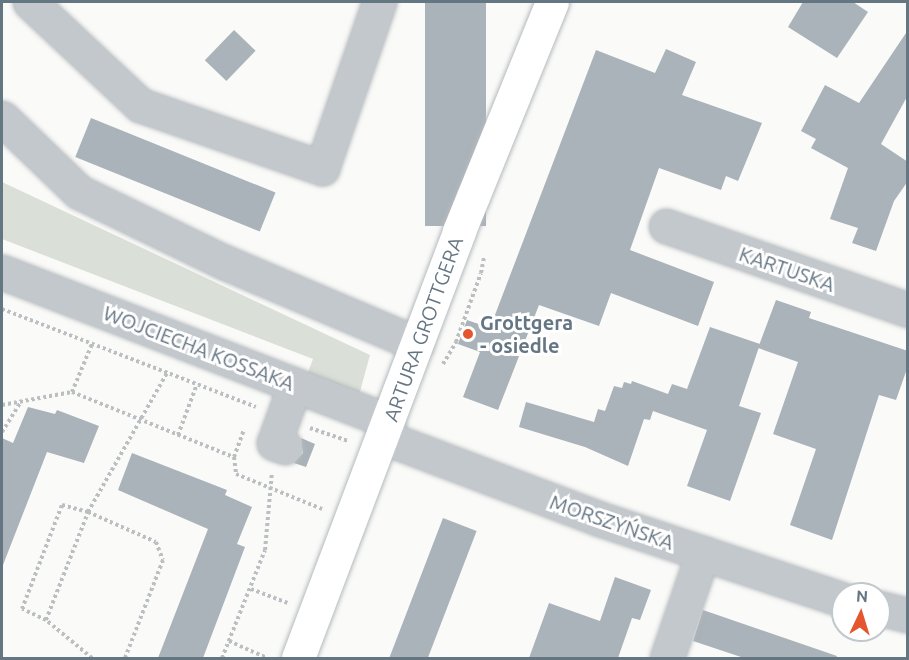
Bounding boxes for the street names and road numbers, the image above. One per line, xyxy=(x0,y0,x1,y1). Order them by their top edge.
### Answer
street label: ARTURA GROTTGERA xyxy=(378,233,468,425)
street label: KARTUSKA xyxy=(736,241,838,297)
street label: WOJCIECHA KOSSAKA xyxy=(100,301,298,395)
street label: MORSZYŃSKA xyxy=(547,490,677,554)

